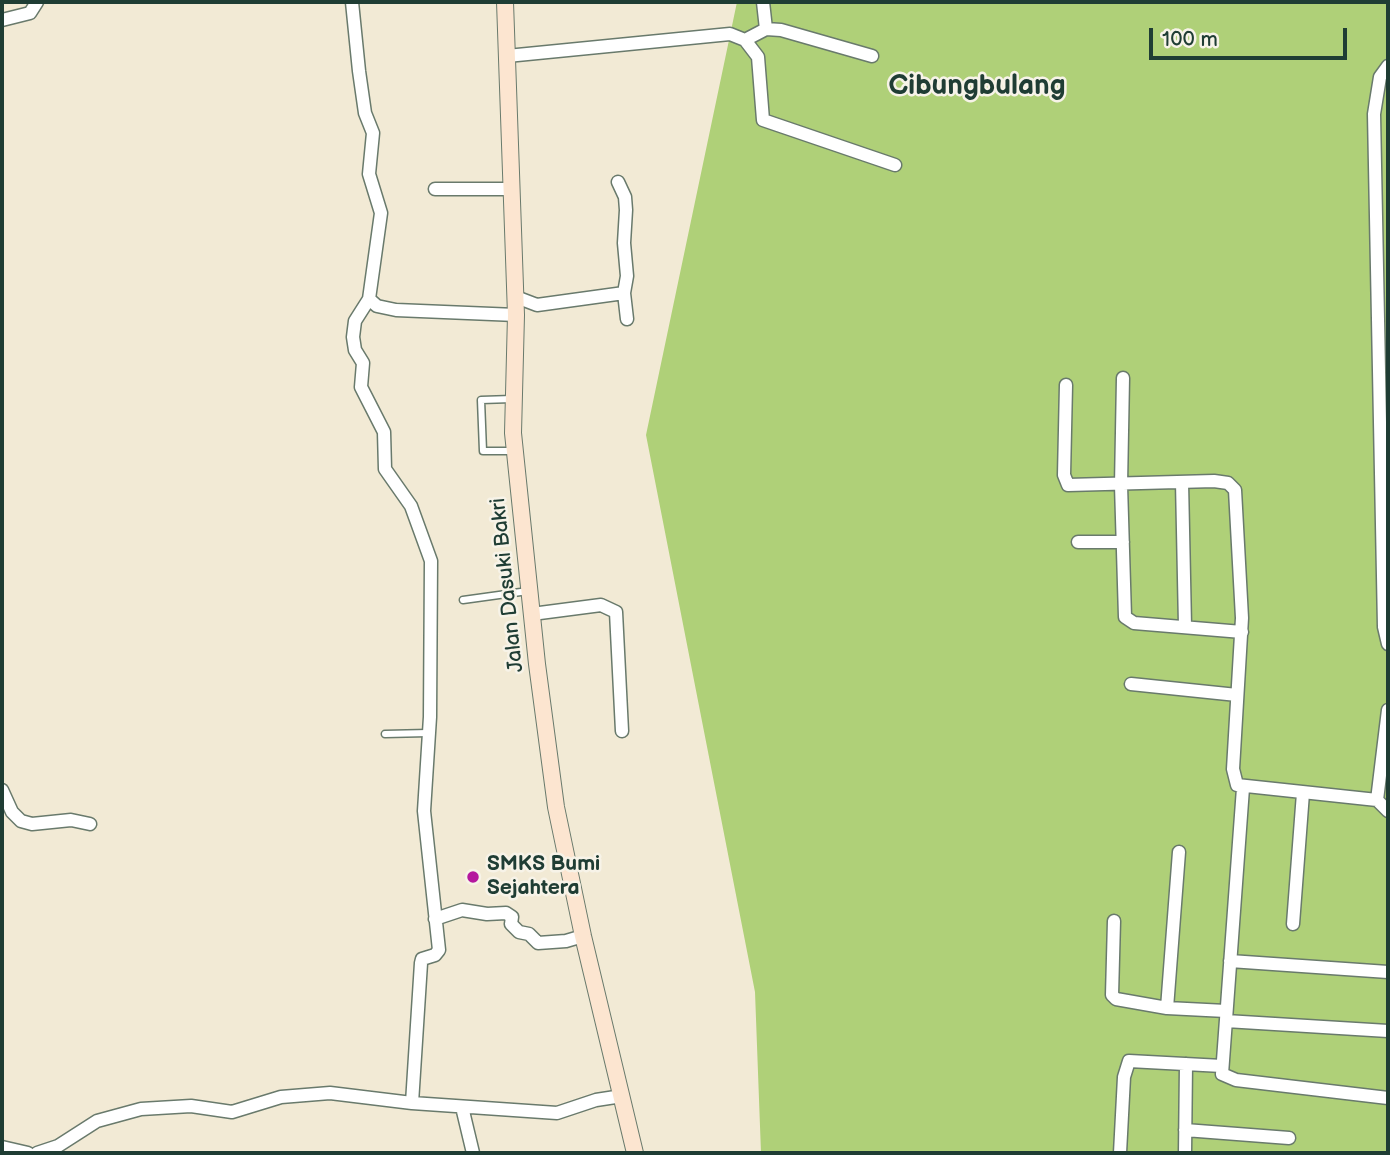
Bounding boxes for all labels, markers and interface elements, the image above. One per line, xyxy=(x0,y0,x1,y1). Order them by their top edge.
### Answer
scale bar xyxy=(1152,14,1350,58)
text: 100 m xyxy=(1162,27,1218,52)
district label: Cibungbulang xyxy=(888,70,1066,104)
street label: Jalan Dasuki Bakri xyxy=(486,497,530,673)
place label: SMKS Bumi Sejahtera xyxy=(487,852,600,902)
marker: SMKS Bumi Sejahtera xyxy=(465,869,481,885)

